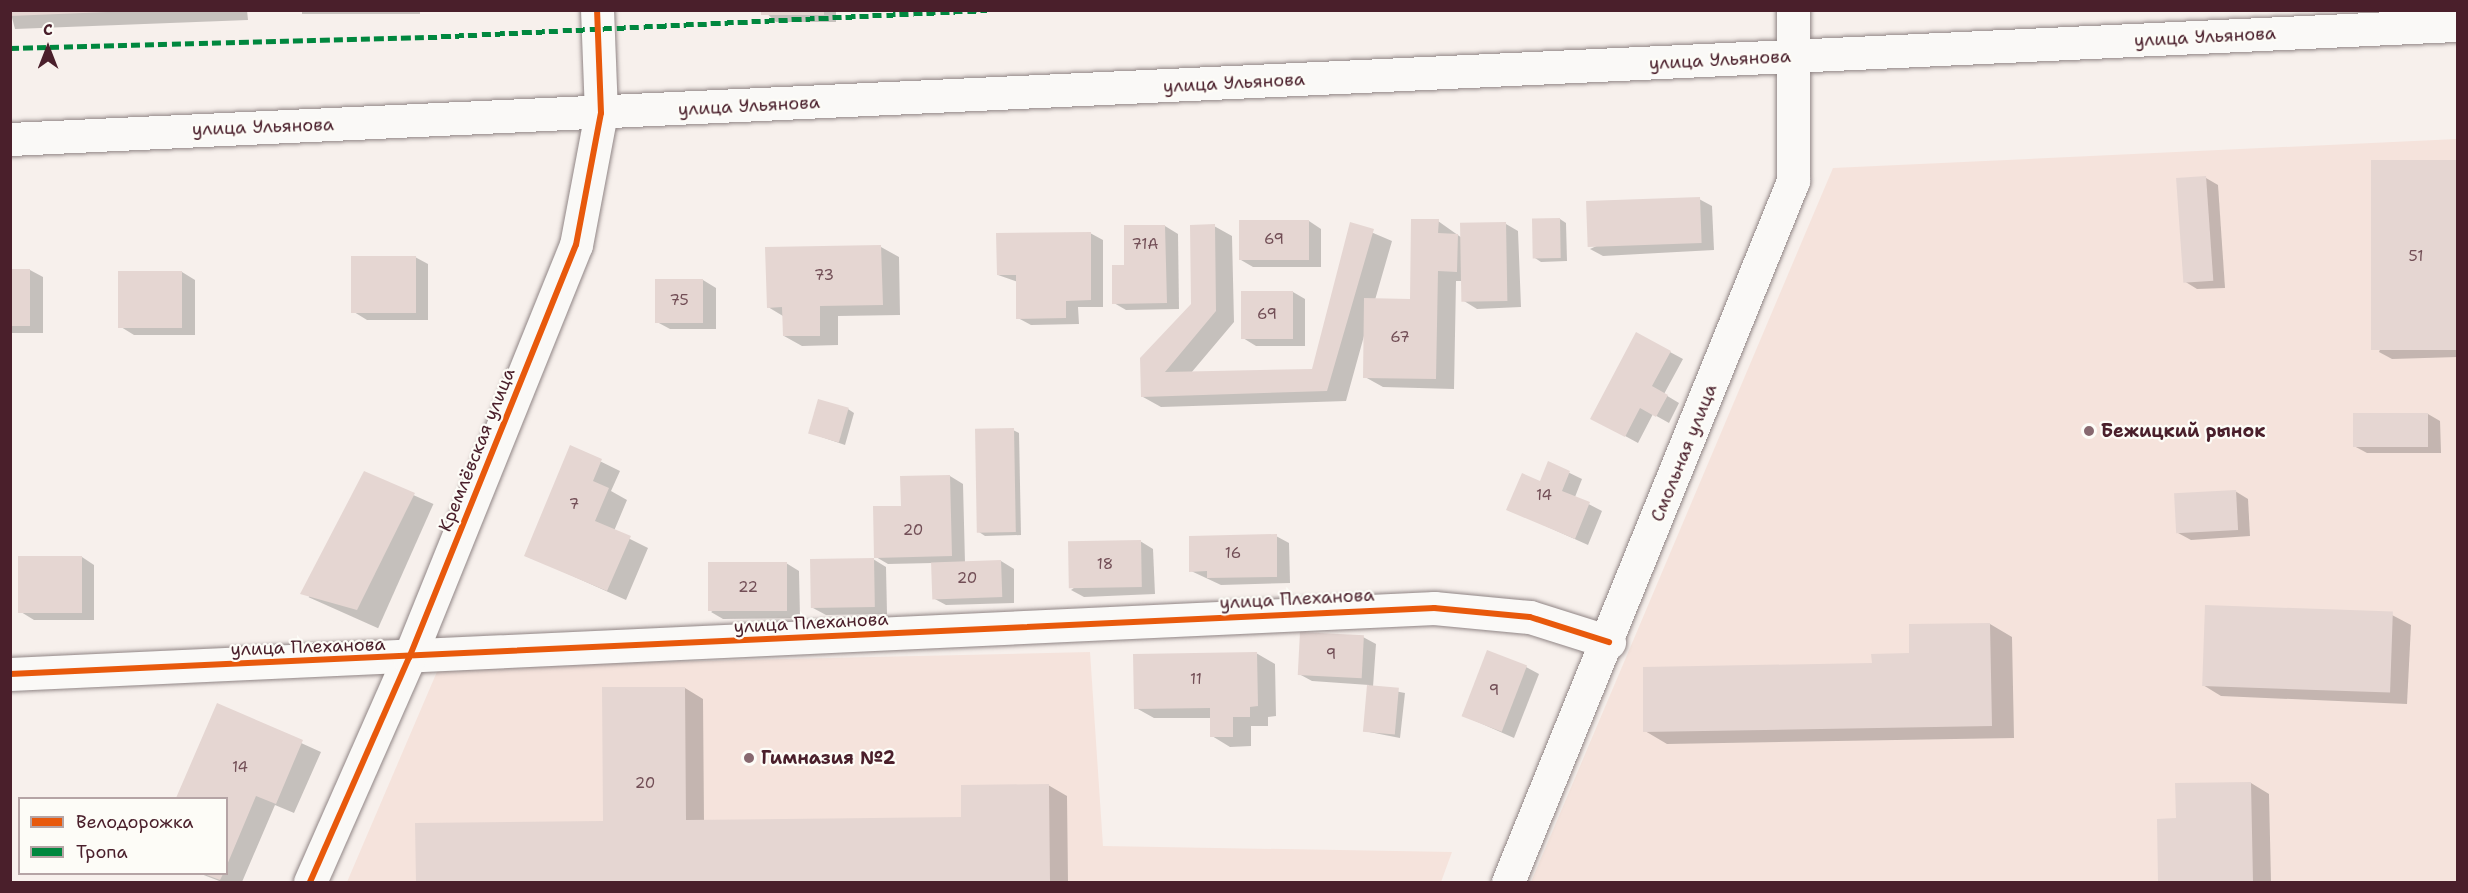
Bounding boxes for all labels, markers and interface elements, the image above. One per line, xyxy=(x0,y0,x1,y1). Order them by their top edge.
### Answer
north arrow xyxy=(18,18,78,78)
text: С xyxy=(43,19,53,40)
street label: улица Ульянова xyxy=(2134,23,2276,51)
street label: улица Ульянова xyxy=(1649,46,1791,74)
street label: улица Ульянова xyxy=(1163,69,1305,97)
street label: улица Ульянова xyxy=(678,92,820,120)
street label: улица Ульянова xyxy=(192,114,334,140)
house number: 69 xyxy=(1264,231,1284,249)
house number: 71А xyxy=(1132,236,1158,254)
house number: 51 xyxy=(2409,248,2423,266)
house number: 73 xyxy=(814,267,834,285)
house number: 75 xyxy=(669,292,689,310)
house number: 69 xyxy=(1257,306,1277,324)
house number: 67 xyxy=(1390,329,1410,347)
street label: Кремлёвская улица xyxy=(434,365,520,535)
street label: Смольная улица xyxy=(1647,381,1721,525)
place label: Бежицкий рынок xyxy=(2101,420,2265,442)
marker: Бежицкий рынок xyxy=(2082,424,2096,438)
house number: 14 xyxy=(1536,487,1552,505)
house number: 7 xyxy=(569,496,579,514)
house number: 20 xyxy=(903,522,923,540)
house number: 16 xyxy=(1225,545,1241,563)
house number: 18 xyxy=(1097,556,1113,574)
house number: 20 xyxy=(957,570,977,588)
house number: 22 xyxy=(738,579,758,597)
street label: улица Плеханова xyxy=(1219,584,1375,614)
street label: улица Плеханова xyxy=(733,608,889,638)
street label: улица Плеханова xyxy=(230,634,386,660)
house number: 9 xyxy=(1326,646,1336,664)
house number: 11 xyxy=(1190,671,1202,689)
house number: 9 xyxy=(1489,682,1499,700)
place label: Гимназия №2 xyxy=(761,747,895,769)
marker: Гимназия №2 xyxy=(742,751,756,765)
house number: 14 xyxy=(232,759,248,777)
house number: 20 xyxy=(635,775,655,793)
legend xyxy=(18,797,228,875)
text: Велодорожка xyxy=(76,810,194,834)
text: Тропа xyxy=(76,840,128,864)

